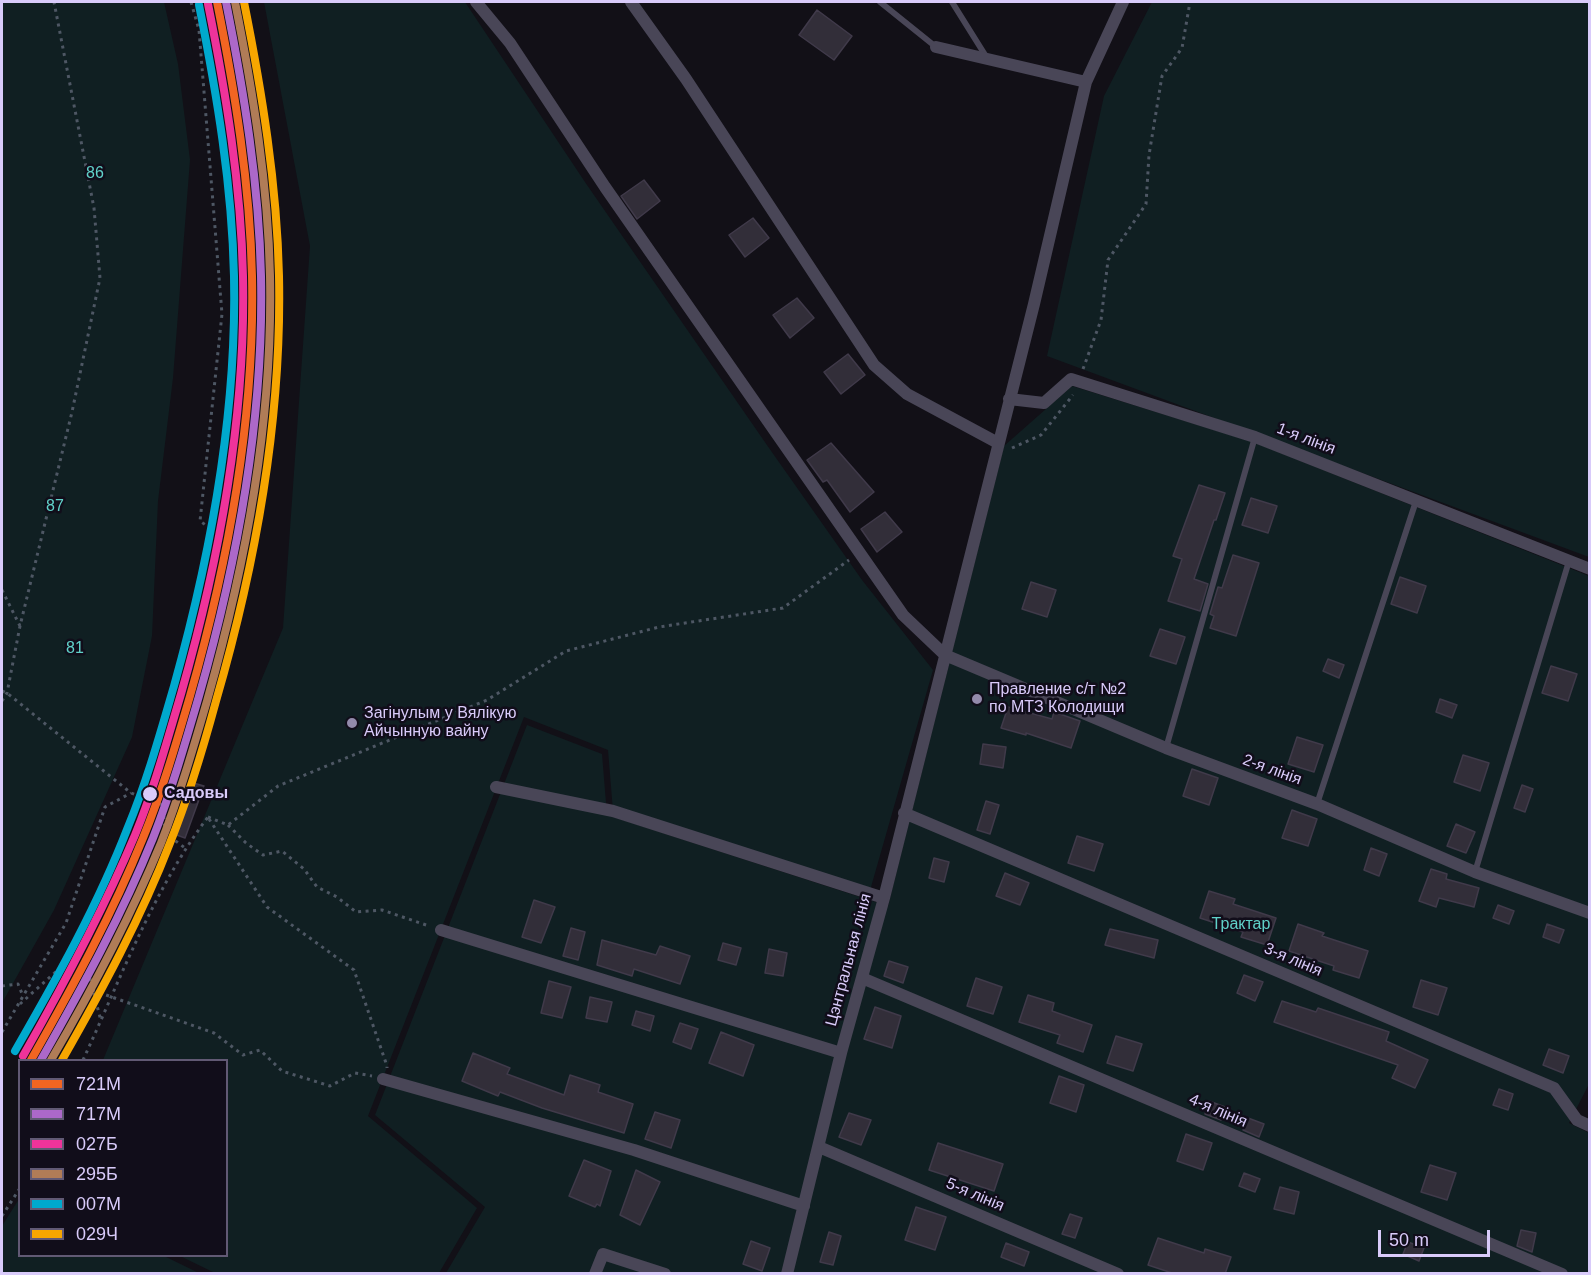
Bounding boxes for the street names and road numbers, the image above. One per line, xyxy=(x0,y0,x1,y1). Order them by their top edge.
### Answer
street label: 1-я лінія xyxy=(1274,419,1338,459)
street label: 2-я лінія xyxy=(1240,750,1304,790)
street label: Цэнтральная лінія xyxy=(822,892,876,1028)
street label: 3-я лінія xyxy=(1261,939,1325,981)
street label: 4-я лінія xyxy=(1186,1090,1250,1132)
street label: 5-я лінія xyxy=(943,1174,1007,1216)

